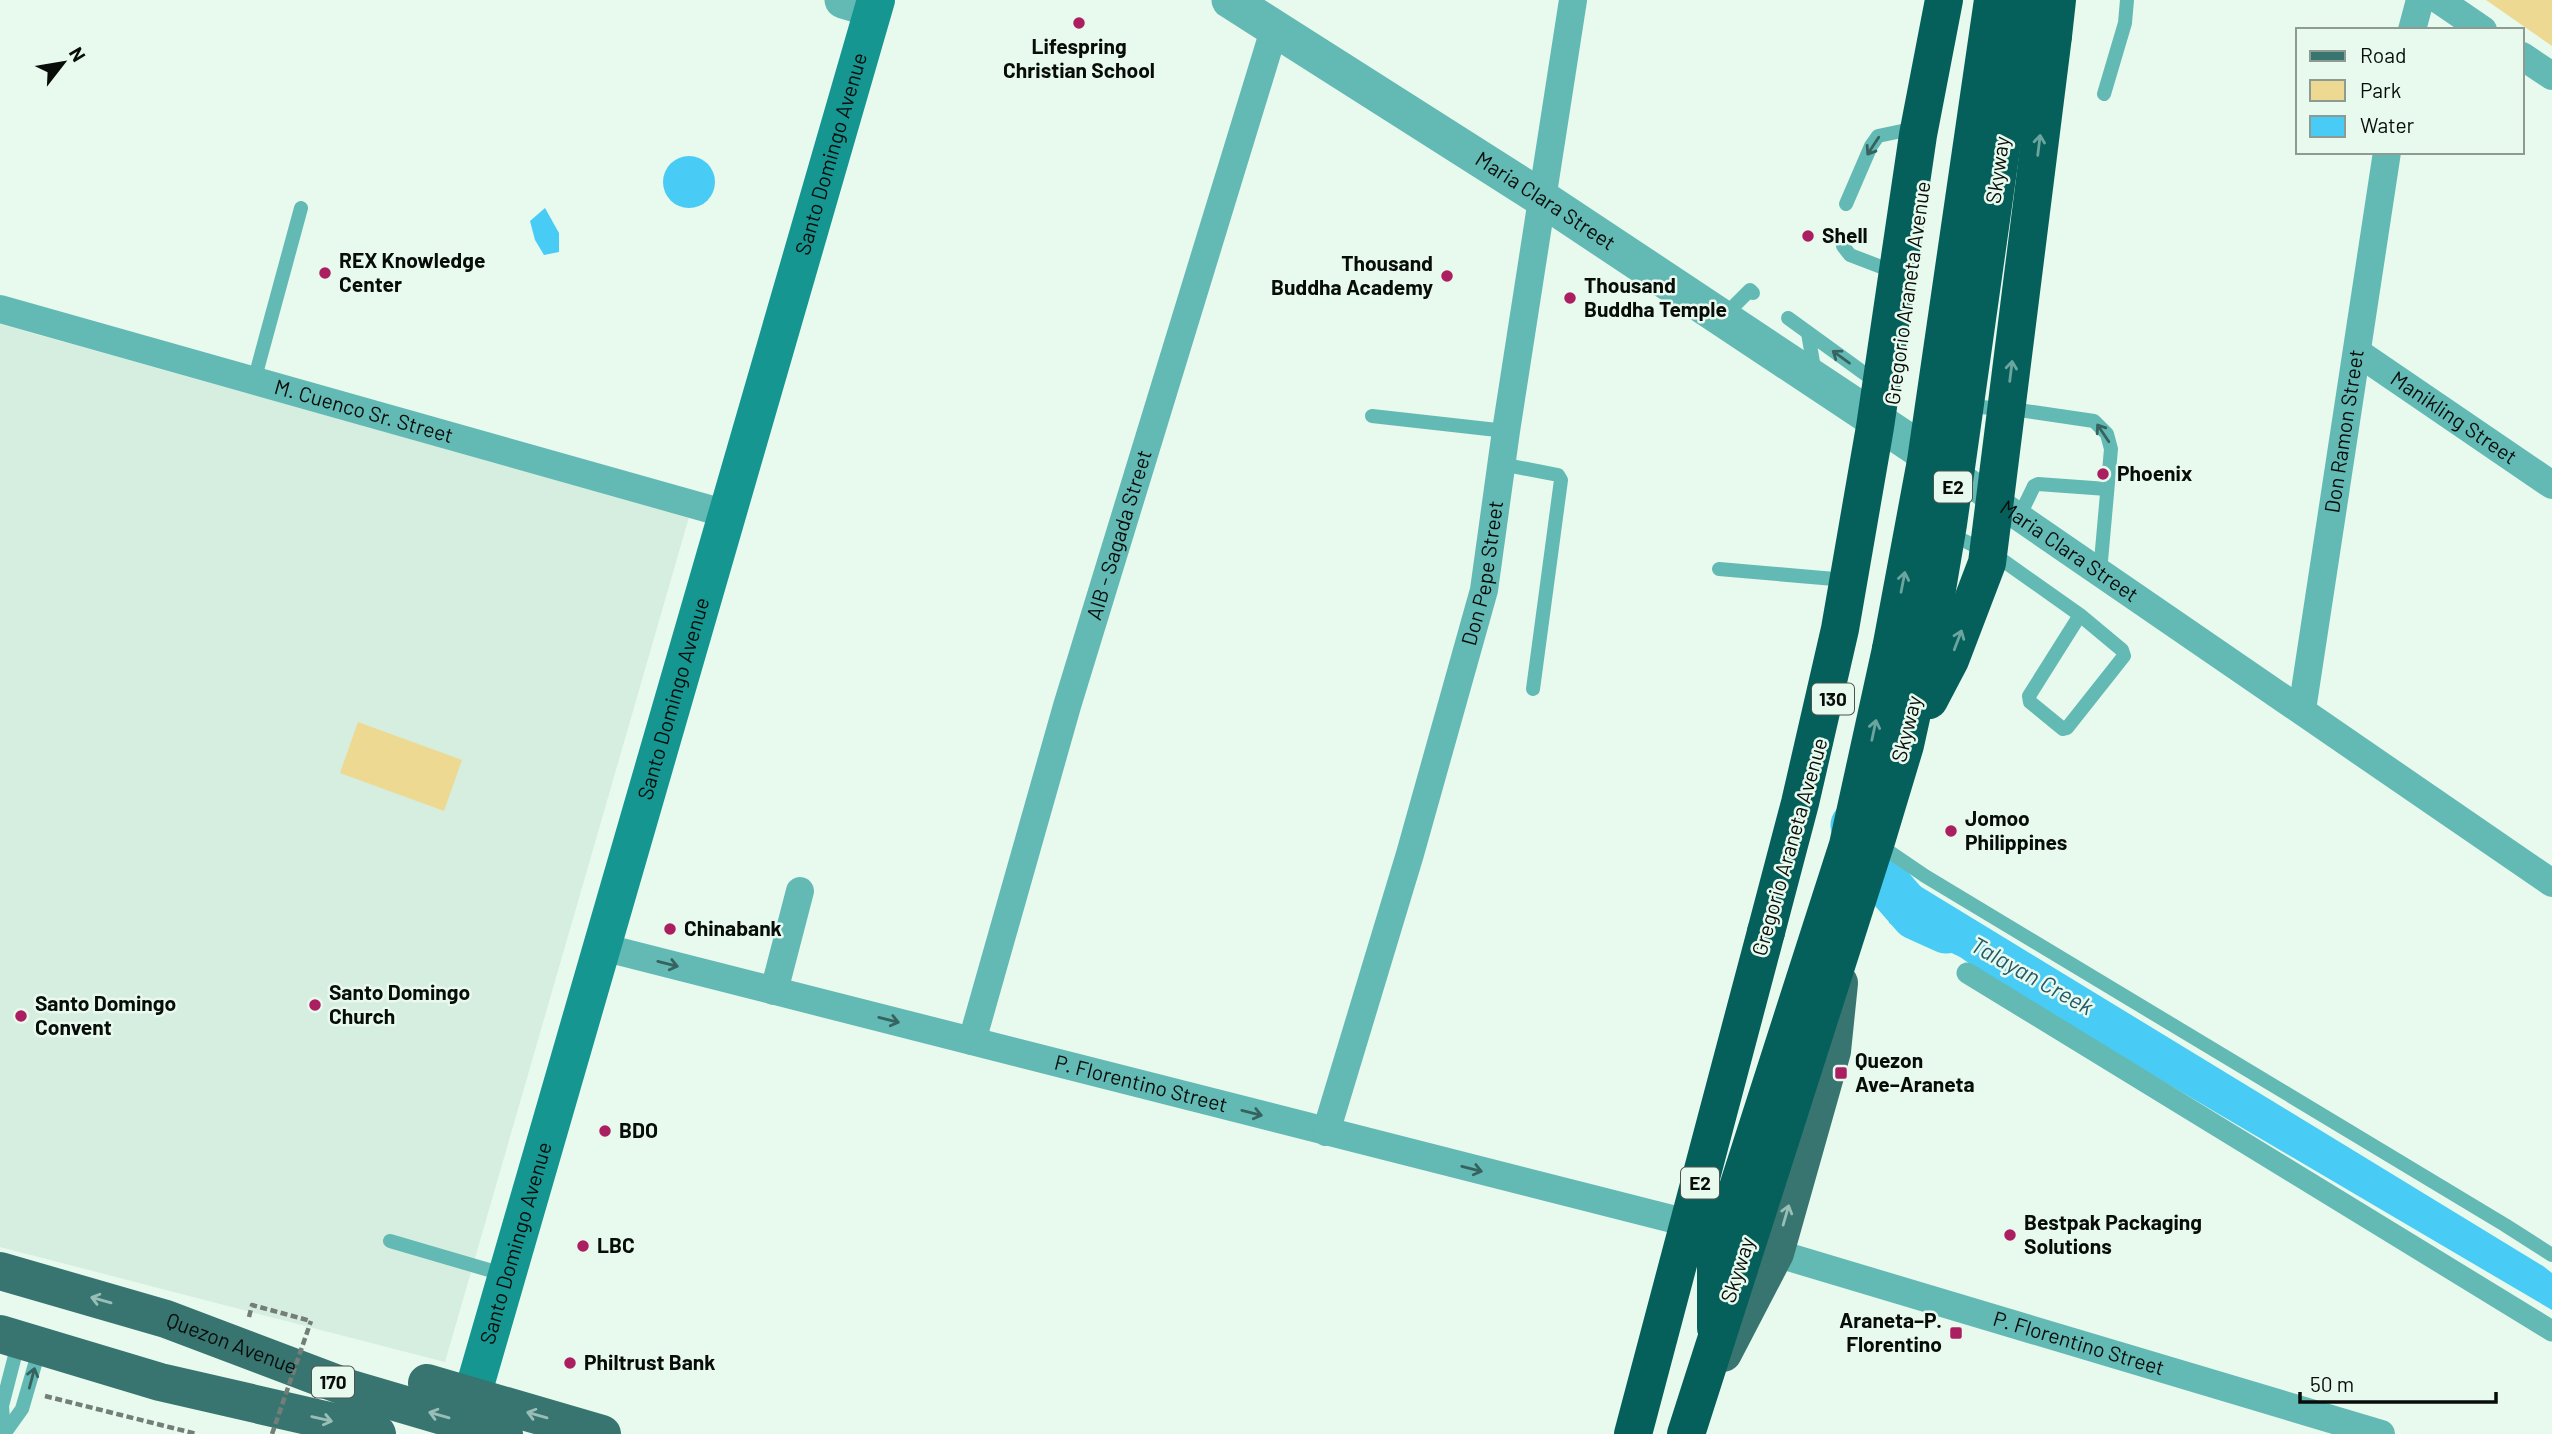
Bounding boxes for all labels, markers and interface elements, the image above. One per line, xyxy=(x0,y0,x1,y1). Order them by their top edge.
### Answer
marker: Lifespring Christian School xyxy=(1071,15,1087,31)
north arrow xyxy=(28,28,98,98)
legend xyxy=(2296,28,2524,154)
place label: Lifespring Christian School xyxy=(1003,33,1155,82)
text: Road xyxy=(2360,42,2406,67)
text: N xyxy=(65,43,91,65)
street label: Santo Domingo Avenue xyxy=(789,49,871,258)
text: Park xyxy=(2360,77,2401,102)
text: Water xyxy=(2360,112,2415,137)
street label: Skyway xyxy=(1979,134,2014,205)
one-way arrow xyxy=(2032,134,2045,157)
one-way arrow xyxy=(1866,136,1881,155)
street label: Maria Clara Street xyxy=(1471,145,1621,255)
street label: Gregorio Araneta Avenue xyxy=(1878,179,1935,406)
place label: Shell xyxy=(1822,222,1868,247)
marker: Shell xyxy=(1800,228,1816,244)
place label: REX Knowledge Center xyxy=(339,247,485,296)
place label: Thousand Buddha Academy xyxy=(1271,250,1433,299)
marker: REX Knowledge Center xyxy=(317,265,333,281)
marker: Thousand Buddha Academy xyxy=(1439,268,1455,284)
place label: Thousand Buddha Temple xyxy=(1584,272,1727,321)
marker: Thousand Buddha Temple xyxy=(1562,290,1578,306)
street label: Don Ramon Street xyxy=(2318,347,2368,515)
one-way arrow xyxy=(1832,349,1851,364)
one-way arrow xyxy=(2004,360,2017,382)
street label: Manikling Street xyxy=(2387,365,2522,469)
street label: M. Cuenco Sr. Street xyxy=(272,373,456,447)
one-way arrow xyxy=(2096,424,2111,444)
street label: AIB - Sagada Street xyxy=(1080,446,1156,623)
place label: Phoenix xyxy=(2117,460,2192,485)
marker: Phoenix xyxy=(2095,466,2111,482)
road number: E2 xyxy=(1934,472,1972,502)
street label: Maria Clara Street xyxy=(1996,494,2144,606)
street label: Don Pepe Street xyxy=(1455,499,1507,648)
one-way arrow xyxy=(1897,571,1911,594)
street label: Santo Domingo Avenue xyxy=(631,594,714,802)
one-way arrow xyxy=(1952,630,1965,652)
road number: 130 xyxy=(1812,684,1854,714)
street label: Skyway xyxy=(1885,692,1926,764)
one-way arrow xyxy=(1868,719,1882,742)
street label: Gregorio Araneta Avenue xyxy=(1745,735,1832,958)
place label: Jomoo Philippines xyxy=(1965,805,2067,854)
marker: Jomoo Philippines xyxy=(1943,823,1959,839)
place label: Chinabank xyxy=(684,915,782,940)
marker: Chinabank xyxy=(662,921,678,937)
water label: Talayan Creek xyxy=(1966,930,2099,1020)
one-way arrow xyxy=(656,958,679,971)
place label: Santo Domingo Church xyxy=(329,979,470,1028)
place label: Santo Domingo Convent xyxy=(35,990,176,1039)
marker: Santo Domingo Church xyxy=(307,997,323,1013)
marker: Santo Domingo Convent xyxy=(13,1008,29,1024)
one-way arrow xyxy=(877,1014,900,1027)
place label: Quezon Ave–Araneta xyxy=(1855,1047,1974,1096)
street label: P. Florentino Street xyxy=(1052,1049,1230,1116)
marker: Quezon Ave–Araneta xyxy=(1833,1065,1849,1081)
one-way arrow xyxy=(1240,1107,1262,1120)
place label: BDO xyxy=(619,1117,658,1142)
marker: BDO xyxy=(597,1123,613,1139)
street label: Santo Domingo Avenue xyxy=(474,1139,556,1347)
one-way arrow xyxy=(1460,1163,1483,1176)
road number: E2 xyxy=(1681,1168,1719,1198)
one-way arrow xyxy=(1780,1205,1793,1227)
place label: Bestpak Packaging Solutions xyxy=(2024,1209,2202,1258)
marker: Bestpak Packaging Solutions xyxy=(2002,1227,2018,1243)
place label: LBC xyxy=(597,1232,635,1257)
street label: Skyway xyxy=(1714,1233,1759,1306)
marker: LBC xyxy=(575,1238,591,1254)
one-way arrow xyxy=(90,1293,113,1306)
street label: P. Florentino Street xyxy=(1991,1305,2168,1380)
street label: Quezon Avenue xyxy=(163,1306,301,1379)
place label: Araneta–P. Florentino xyxy=(1839,1307,1942,1356)
marker: Araneta–P. Florentino xyxy=(1948,1325,1964,1341)
place label: Philtrust Bank xyxy=(584,1349,715,1374)
marker: Philtrust Bank xyxy=(562,1355,578,1371)
scale bar xyxy=(2300,1360,2496,1404)
road number: 170 xyxy=(312,1366,354,1398)
one-way arrow xyxy=(26,1367,39,1389)
text: 50 m xyxy=(2310,1371,2354,1396)
one-way arrow xyxy=(428,1407,450,1420)
one-way arrow xyxy=(526,1408,548,1421)
one-way arrow xyxy=(310,1413,333,1426)

